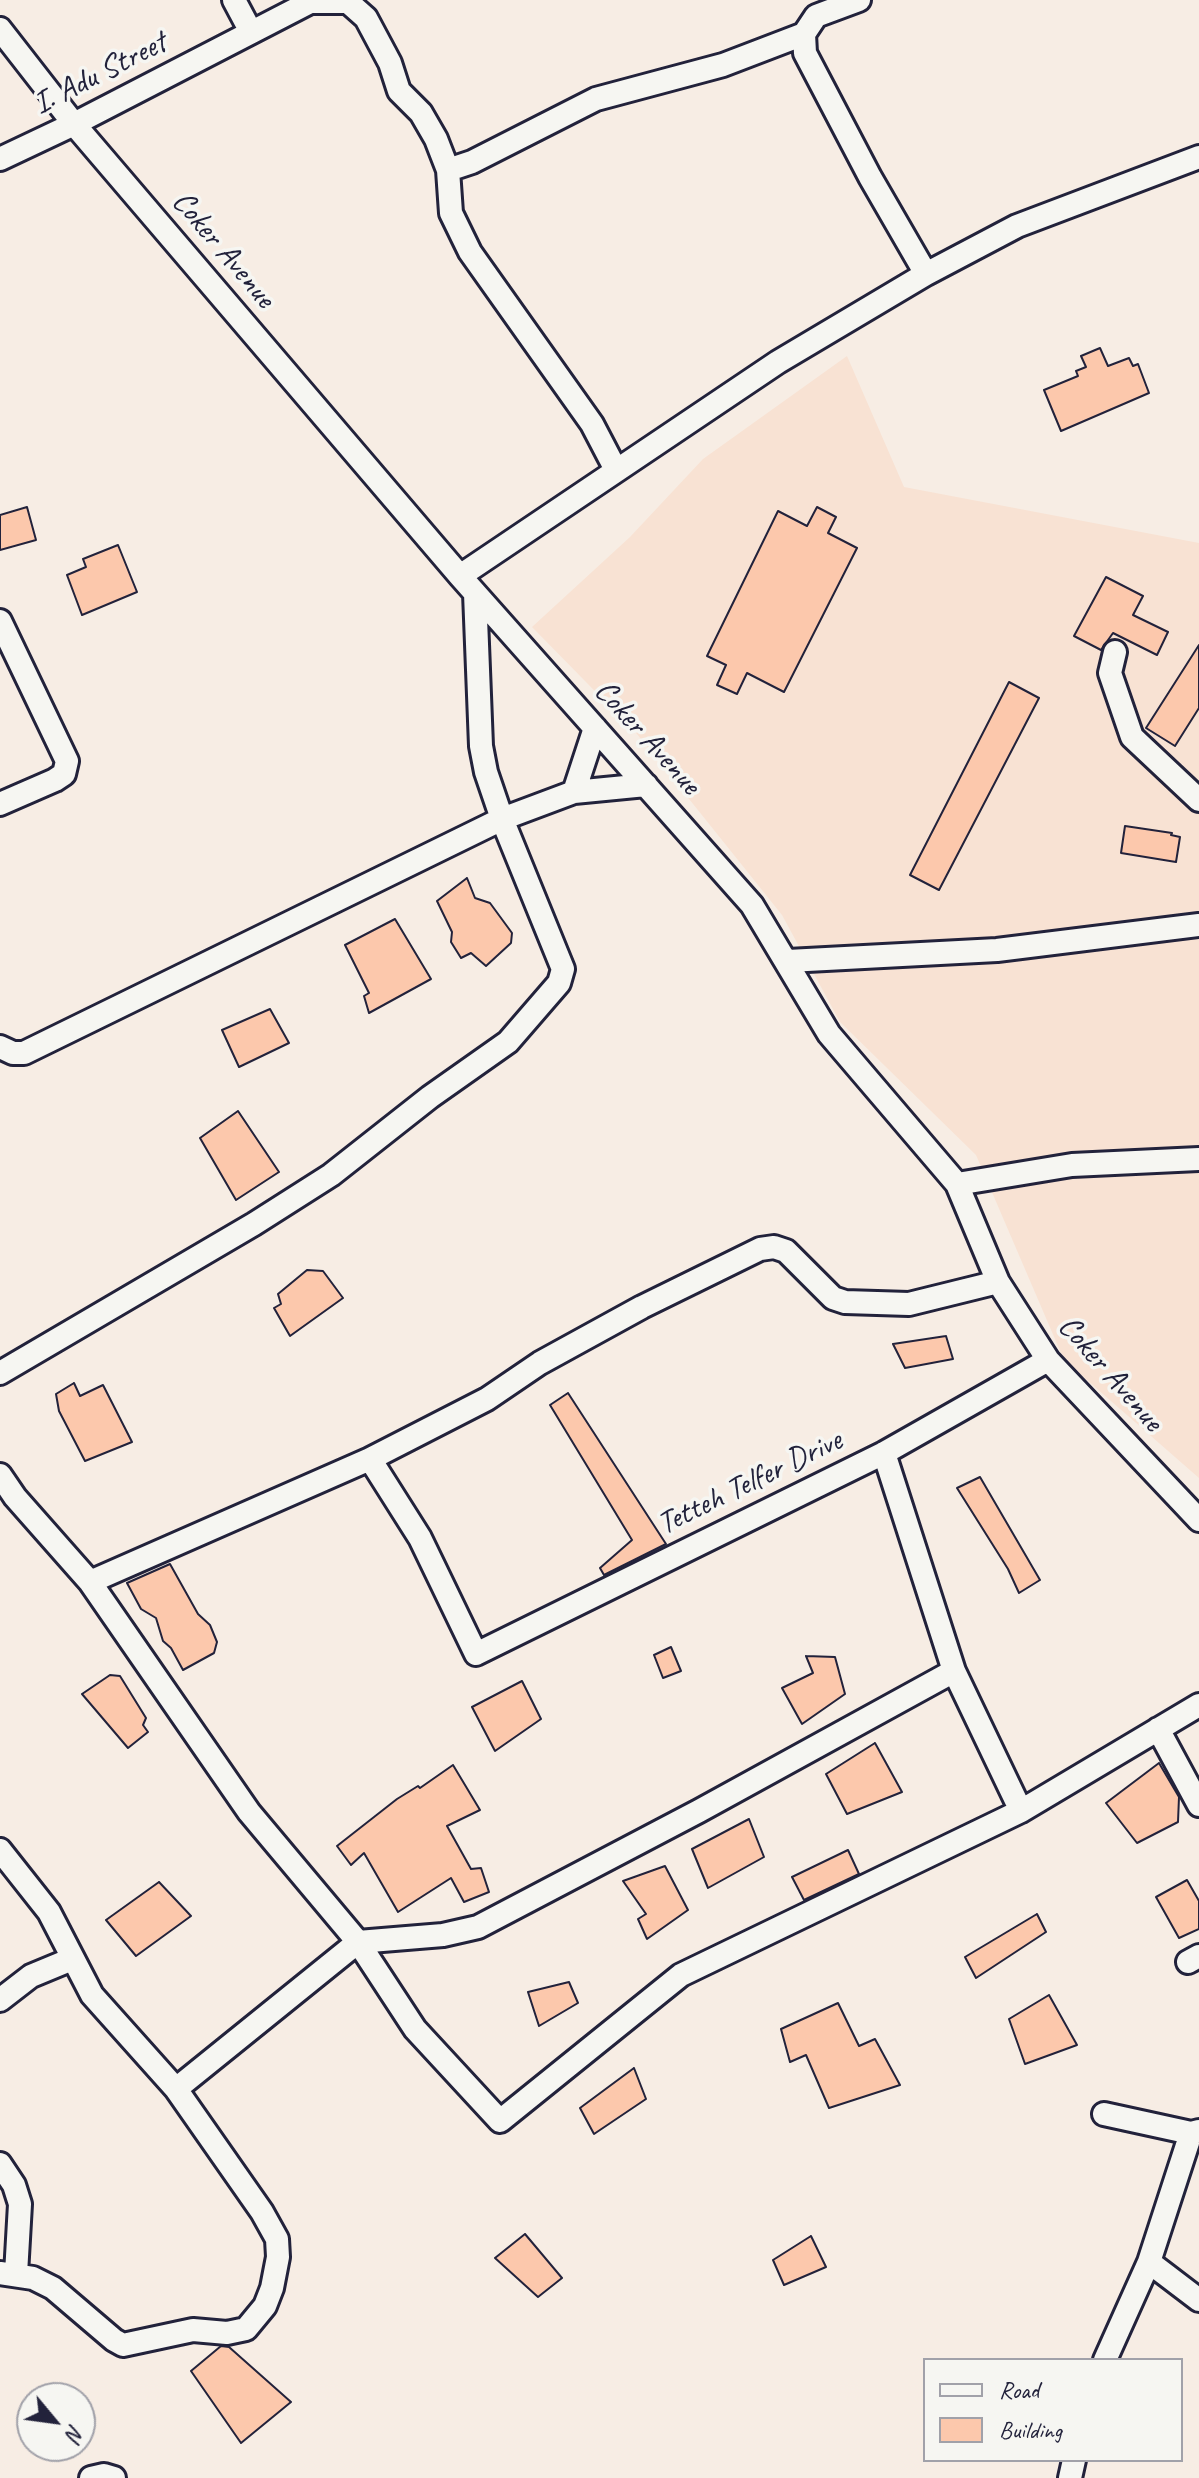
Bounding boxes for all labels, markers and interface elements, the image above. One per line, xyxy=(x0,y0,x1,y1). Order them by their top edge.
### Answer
street label: I. Adu Street xyxy=(27,24,173,124)
street label: Coker Avenue xyxy=(163,184,283,316)
street label: Coker Avenue xyxy=(585,673,709,803)
street label: Coker Avenue xyxy=(1049,1308,1171,1440)
street label: Tetteh Telfer Drive xyxy=(652,1422,848,1544)
legend xyxy=(923,2358,1183,2462)
text: Road xyxy=(999,2375,1039,2405)
north arrow xyxy=(16,2382,96,2462)
text: Building xyxy=(999,2415,1062,2445)
text: N xyxy=(60,2420,91,2445)

